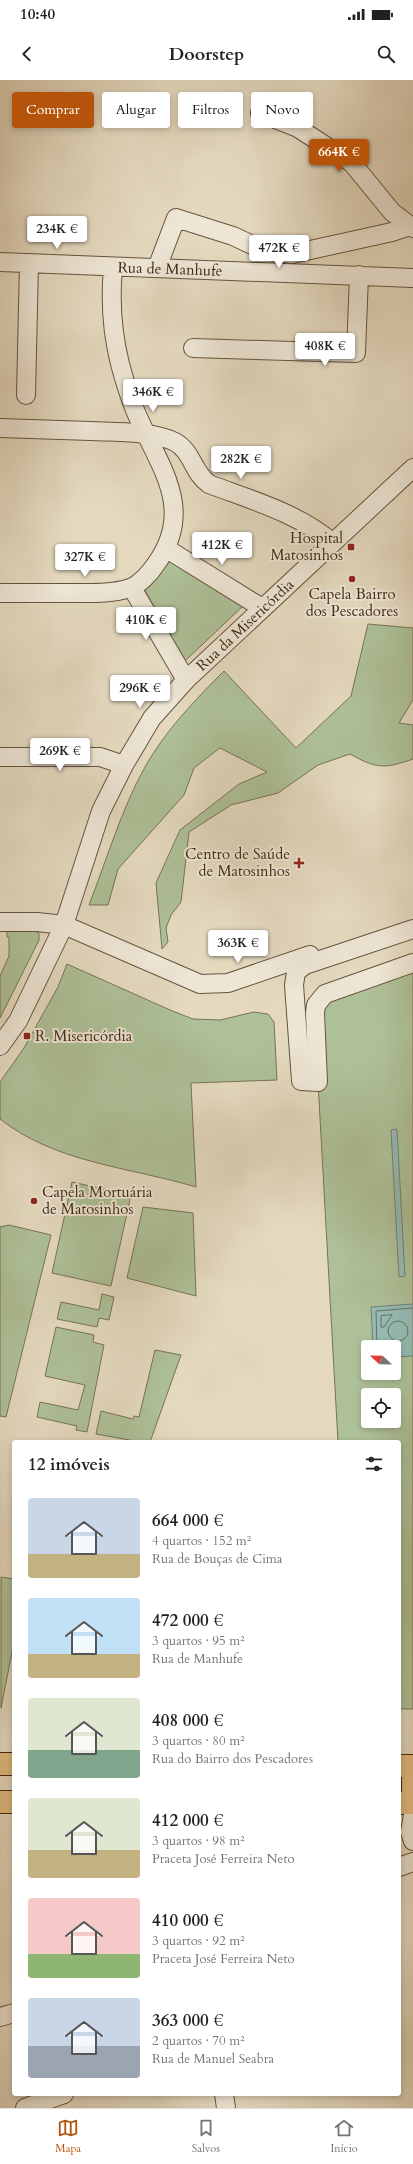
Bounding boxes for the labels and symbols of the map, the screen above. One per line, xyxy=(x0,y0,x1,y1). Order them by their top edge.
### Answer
pin: 664K € xyxy=(306,139,372,173)
pin: 234K € xyxy=(24,216,90,250)
pin: 472K € xyxy=(246,235,312,269)
street label: Rua de Manhufe xyxy=(117,257,223,281)
pin: 408K € xyxy=(292,333,358,367)
pin: 346K € xyxy=(120,379,186,413)
pin: 282K € xyxy=(208,446,274,480)
place label: Hospital Matosinhos xyxy=(270,528,343,565)
pin: 412K € xyxy=(189,532,255,566)
marker: Hospital Matosinhos xyxy=(346,542,356,552)
pin: 327K € xyxy=(52,544,118,578)
street label: Rua da Misericórdia xyxy=(192,574,298,675)
marker: Capela Bairro dos Pescadores xyxy=(347,574,357,584)
place label: Capela Bairro dos Pescadores xyxy=(306,584,398,621)
pin: 410K € xyxy=(113,607,179,641)
pin: 296K € xyxy=(107,675,173,709)
pin: 269K € xyxy=(27,738,93,772)
place label: Centro de Saúde de Matosinhos xyxy=(185,844,290,881)
marker: Centro de Saúde de Matosinhos xyxy=(293,857,305,869)
pin: 363K € xyxy=(205,930,271,964)
place label: R. Misericórdia xyxy=(35,1026,133,1046)
marker: R. Misericórdia xyxy=(22,1031,32,1041)
place label: Capela Mortuária de Matosinhos xyxy=(42,1182,153,1219)
marker: Capela Mortuária de Matosinhos xyxy=(29,1196,39,1206)
north arrow xyxy=(361,1340,401,1380)

